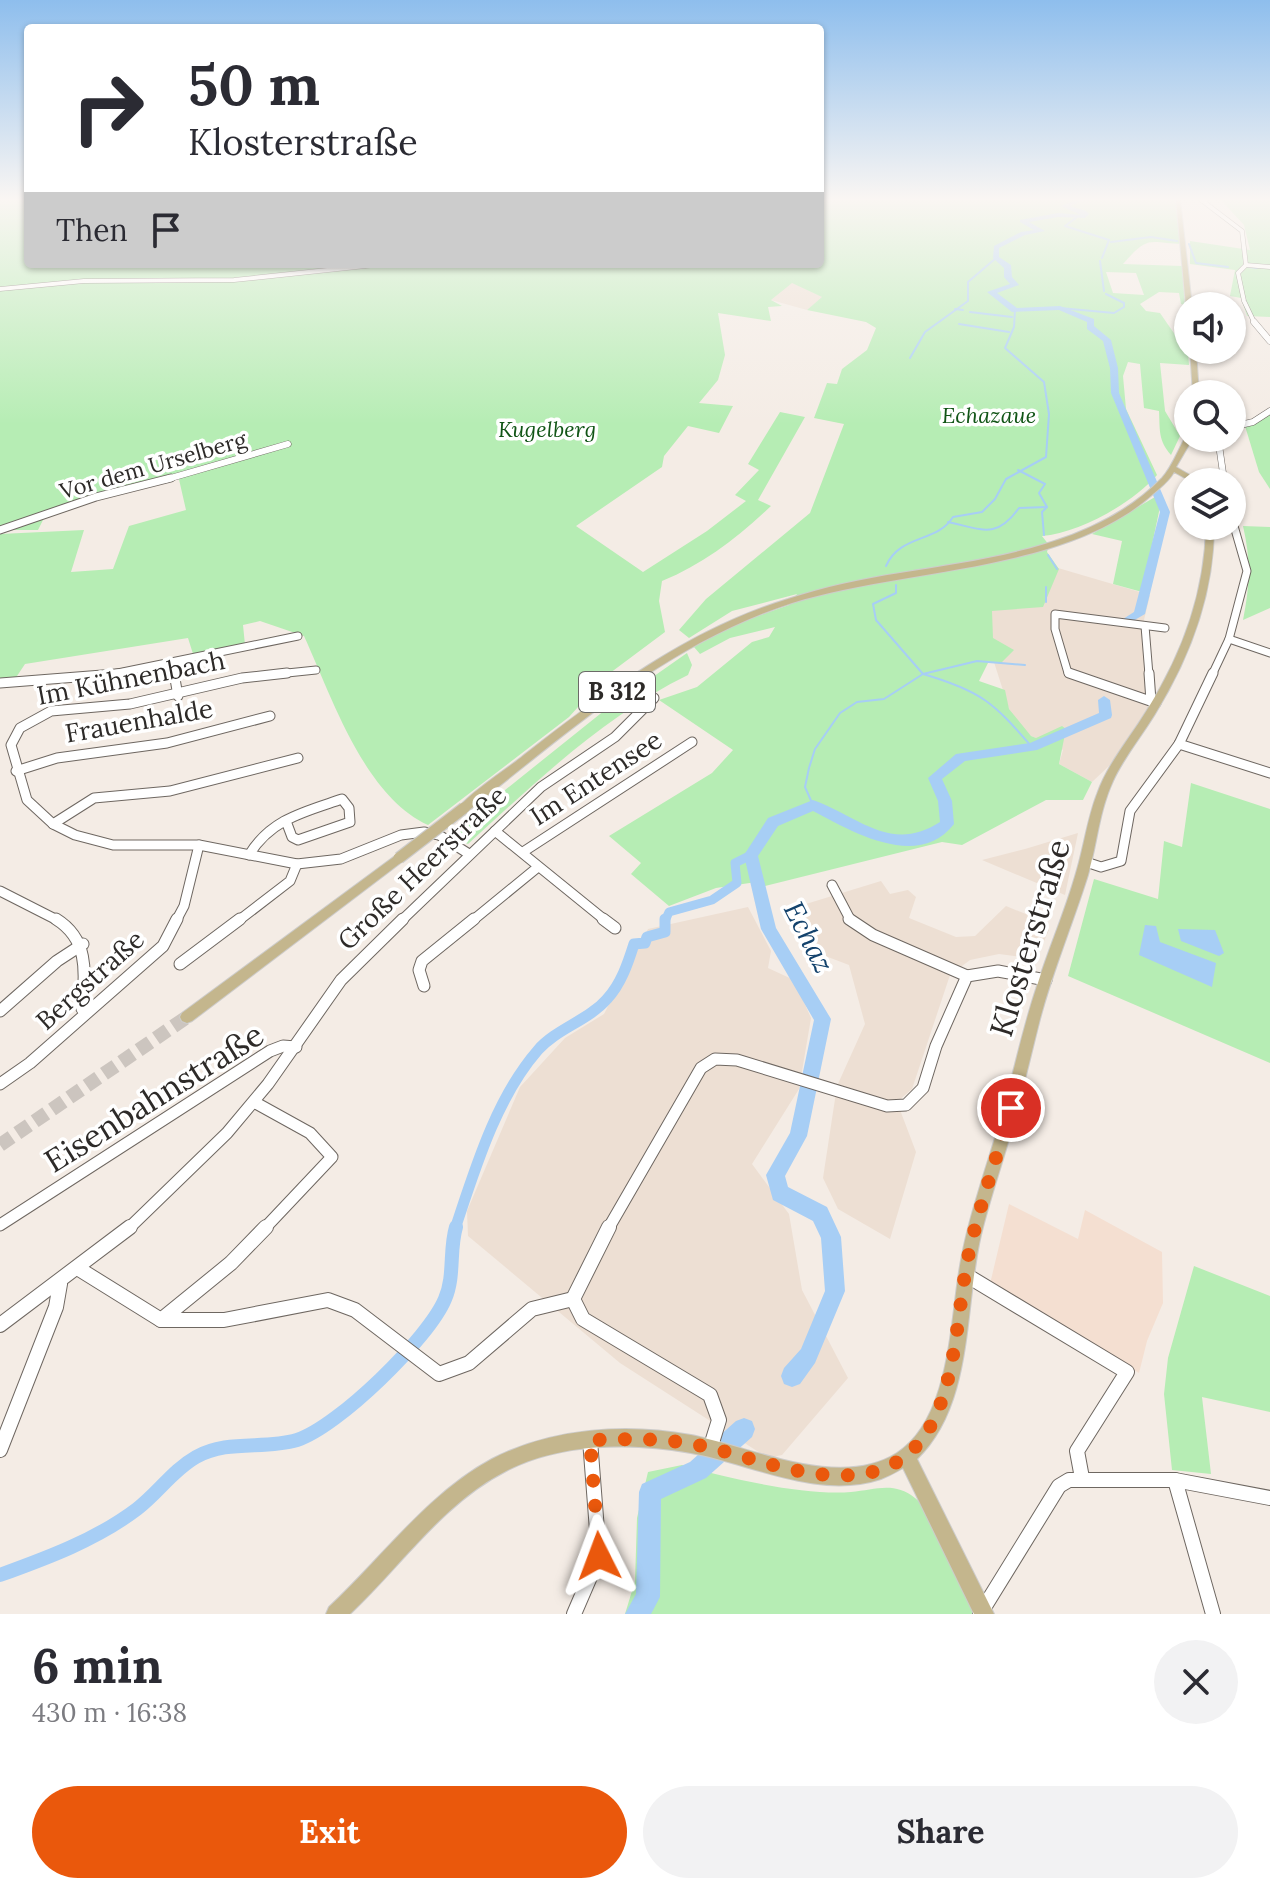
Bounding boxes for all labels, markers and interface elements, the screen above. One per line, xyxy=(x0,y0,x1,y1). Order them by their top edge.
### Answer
text: 50 m xyxy=(188,49,320,120)
icon: right xyxy=(56,56,160,160)
text: Klosterstraße xyxy=(188,119,418,165)
icon: arrive xyxy=(144,208,188,252)
text: Then xyxy=(56,211,128,249)
map controls xyxy=(1174,292,1246,540)
button: sound xyxy=(1174,292,1246,364)
button: search xyxy=(1174,380,1246,452)
park label: Echazaue xyxy=(942,401,1036,429)
park label: Kugelberg xyxy=(498,415,596,443)
street label: Vor dem Urselberg xyxy=(56,425,250,505)
button: layers xyxy=(1174,468,1246,540)
street label: Im Kühnenbach xyxy=(34,643,228,712)
road number: B 312 xyxy=(579,672,655,712)
street label: Frauenhalde xyxy=(62,691,215,750)
street label: Im Entensee xyxy=(524,723,668,832)
street label: Große Heerstraße xyxy=(330,779,513,957)
street label: Klosterstraße xyxy=(980,834,1079,1041)
water label: Echaz xyxy=(776,895,842,979)
street label: Bergstraße xyxy=(29,922,151,1037)
street label: Eisenbahnstraße xyxy=(37,1014,271,1181)
pin xyxy=(977,1074,1045,1142)
icon: arrive xyxy=(989,1086,1033,1130)
position arrow xyxy=(557,1514,641,1598)
text: 6 min xyxy=(32,1635,163,1696)
button: close xyxy=(1154,1640,1238,1724)
text: 430 m · 16:38 xyxy=(32,1696,187,1729)
button: Exit xyxy=(32,1786,627,1878)
button: Share xyxy=(643,1786,1238,1878)

